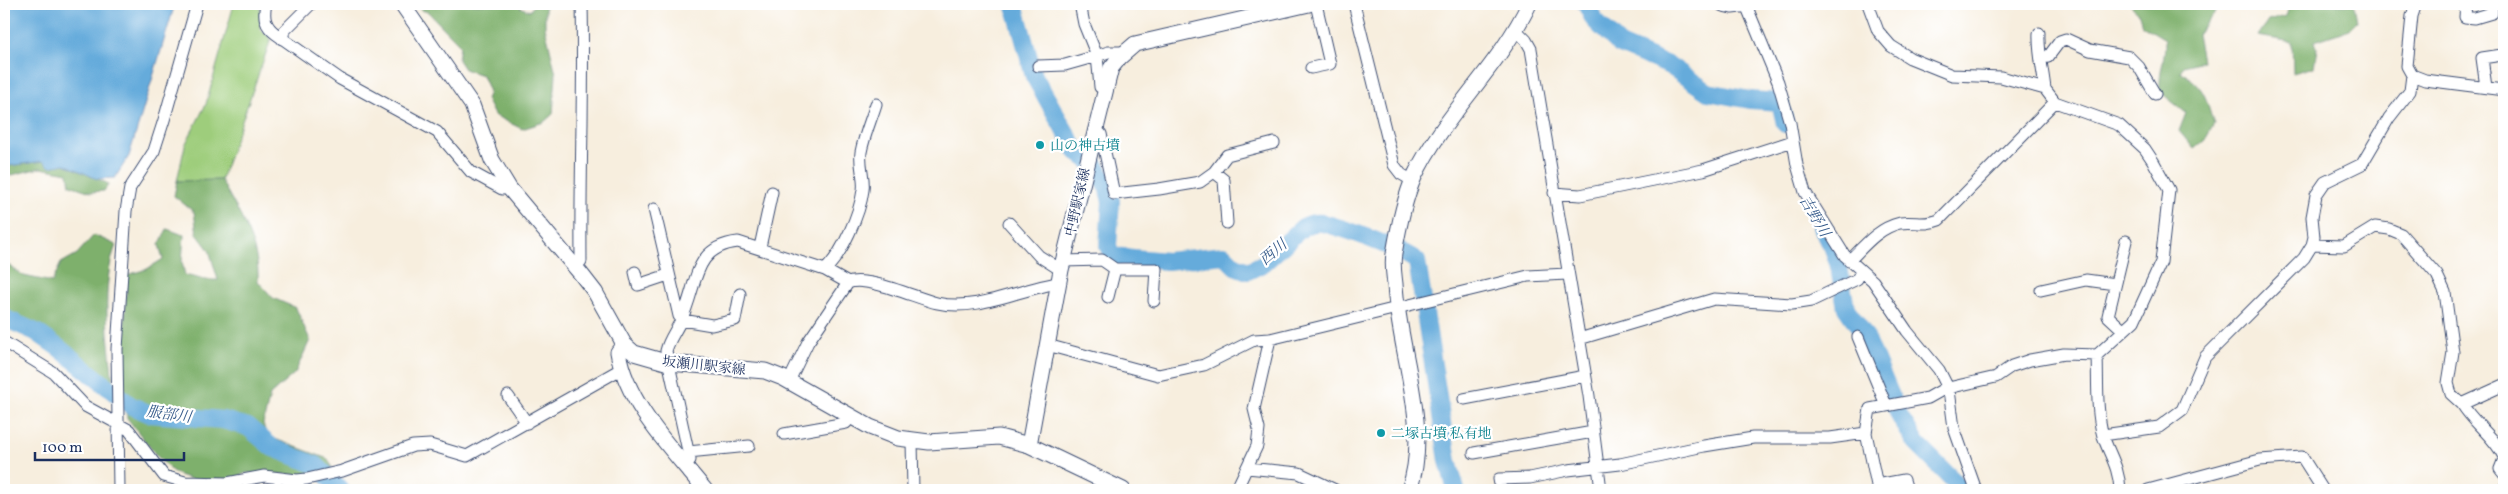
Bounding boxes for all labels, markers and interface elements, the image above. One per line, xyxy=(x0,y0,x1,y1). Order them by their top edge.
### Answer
place label: 山の神古墳 xyxy=(1050,137,1120,156)
marker: 山の神古墳 xyxy=(1034,139,1046,151)
street label: 中野駅家線 xyxy=(1061,166,1096,239)
water label: 吉野川 xyxy=(1793,192,1835,243)
water label: 西川 xyxy=(1256,234,1294,271)
street label: 坂瀬川駅家線 xyxy=(661,353,747,380)
water label: 服部川 xyxy=(145,402,195,429)
place label: 二塚古墳 私有地 xyxy=(1391,425,1492,444)
marker: 二塚古墳 私有地 xyxy=(1375,427,1387,439)
scale bar xyxy=(35,429,184,461)
text: 100 m xyxy=(42,438,82,459)

